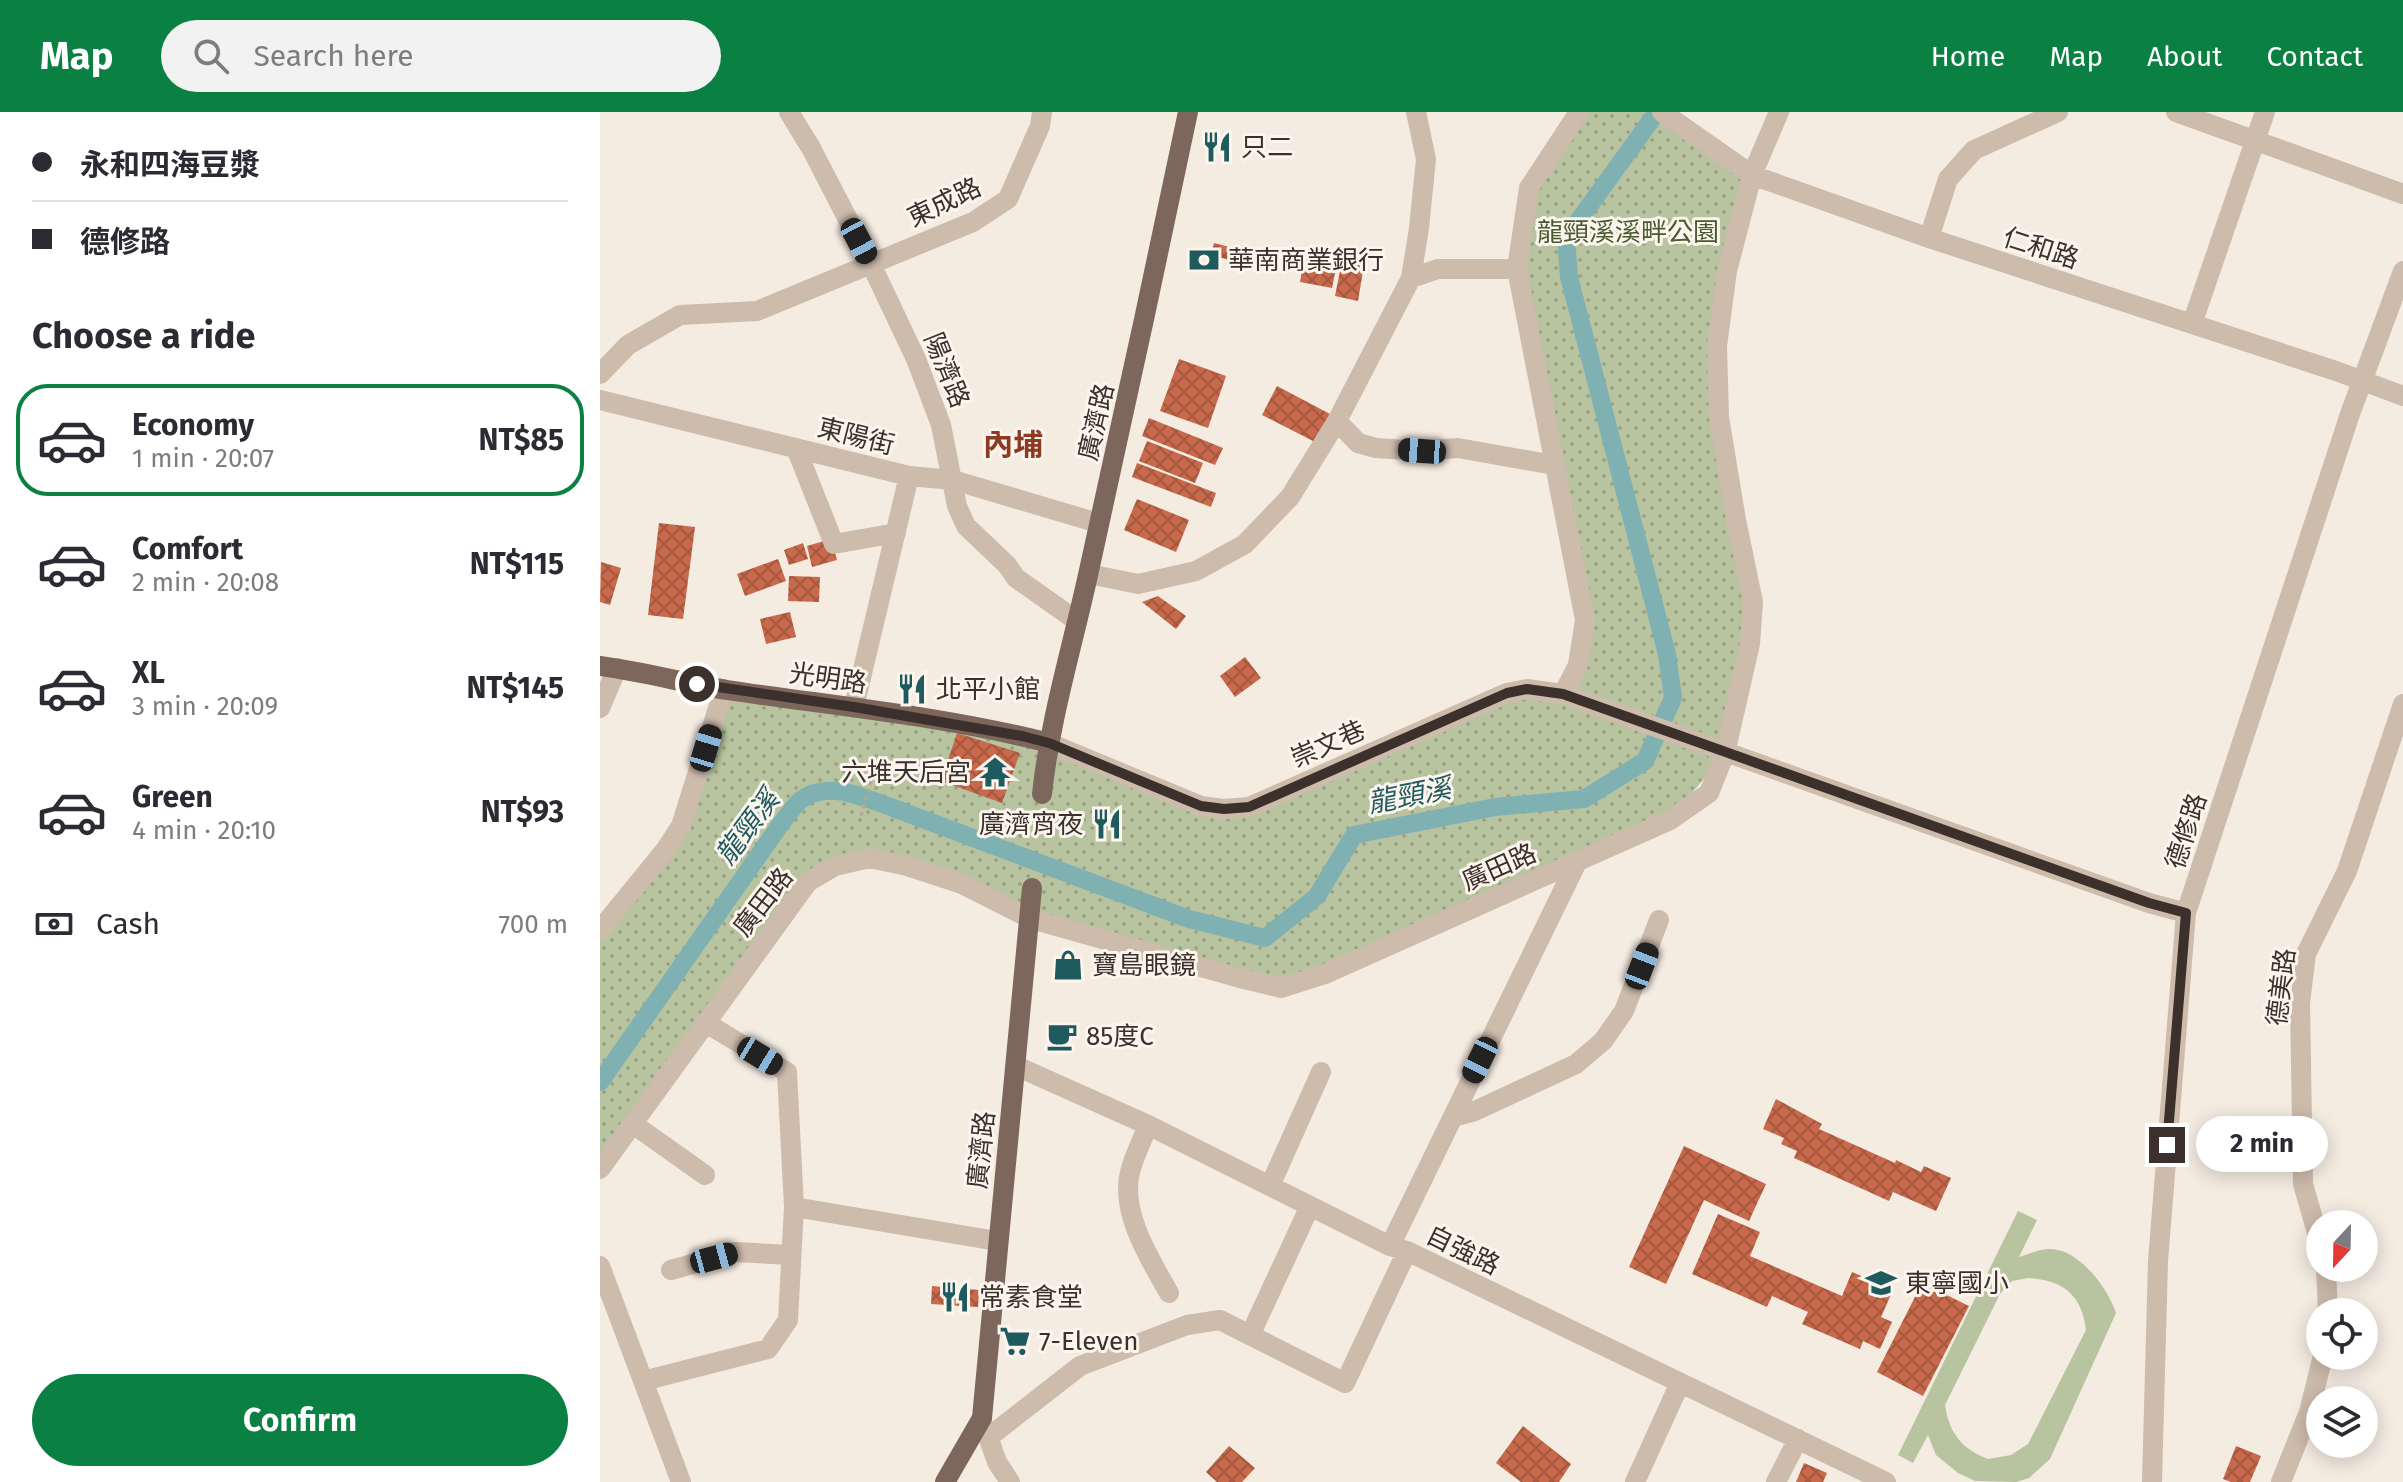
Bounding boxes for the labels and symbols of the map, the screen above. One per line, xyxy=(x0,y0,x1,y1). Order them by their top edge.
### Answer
restaurant icon: 只二 xyxy=(1200,130,1234,164)
place label: 只二 xyxy=(1241,132,1293,163)
street label: 東成路 xyxy=(902,171,986,233)
car xyxy=(837,214,881,268)
park label: 龍頸溪溪畔公園 xyxy=(1537,217,1719,248)
street label: 仁和路 xyxy=(1999,222,2083,275)
bank icon: 華南商業銀行 xyxy=(1187,243,1221,277)
place label: 華南商業銀行 xyxy=(1228,245,1384,276)
street label: 陽濟路 xyxy=(918,328,976,412)
street label: 廣濟路 xyxy=(1073,381,1120,464)
street label: 東陽街 xyxy=(814,412,897,461)
district label: 內埔 xyxy=(983,427,1043,463)
car xyxy=(1397,437,1447,465)
street label: 光明路 xyxy=(787,658,869,699)
route start xyxy=(679,666,715,702)
restaurant icon: 北平小館 xyxy=(895,672,929,706)
place label: 北平小館 xyxy=(936,674,1040,705)
street label: 崇文巷 xyxy=(1286,714,1370,774)
car xyxy=(688,722,724,774)
temple icon: 六堆天后宮 xyxy=(978,755,1012,789)
place label: 六堆天后宮 xyxy=(841,757,971,788)
water label: 龍頸溪 xyxy=(1365,771,1457,820)
water label: 龍頸溪 xyxy=(709,781,788,871)
street label: 德修路 xyxy=(2160,789,2213,873)
restaurant icon: 廣濟宵夜 xyxy=(1090,807,1124,841)
place label: 廣濟宵夜 xyxy=(979,809,1083,840)
street label: 廣田路 xyxy=(1457,837,1541,897)
street label: 廣田路 xyxy=(727,862,800,943)
car xyxy=(1622,939,1662,993)
street label: 德美路 xyxy=(2261,946,2302,1028)
shop icon: 寶島眼鏡 xyxy=(1051,948,1085,982)
place label: 寶島眼鏡 xyxy=(1092,950,1196,981)
cafe icon: 85度C xyxy=(1045,1019,1079,1053)
place label: 85度C xyxy=(1086,1021,1154,1052)
car xyxy=(733,1033,787,1079)
car xyxy=(1459,1033,1501,1087)
street label: 廣濟路 xyxy=(962,1110,1001,1190)
callout: 2 min xyxy=(2195,1117,2327,1173)
route end xyxy=(2149,1127,2185,1163)
north arrow xyxy=(2306,1210,2378,1282)
street label: 自強路 xyxy=(1421,1219,1505,1281)
car xyxy=(688,1240,740,1276)
school or university icon: 東寧國小 xyxy=(1864,1266,1898,1300)
place label: 東寧國小 xyxy=(1905,1268,2009,1299)
restaurant icon: 常素食堂 xyxy=(938,1280,972,1314)
place label: 常素食堂 xyxy=(979,1282,1083,1313)
supermarket icon: 7-Eleven xyxy=(998,1324,1032,1358)
place label: 7-Eleven xyxy=(1039,1326,1138,1357)

